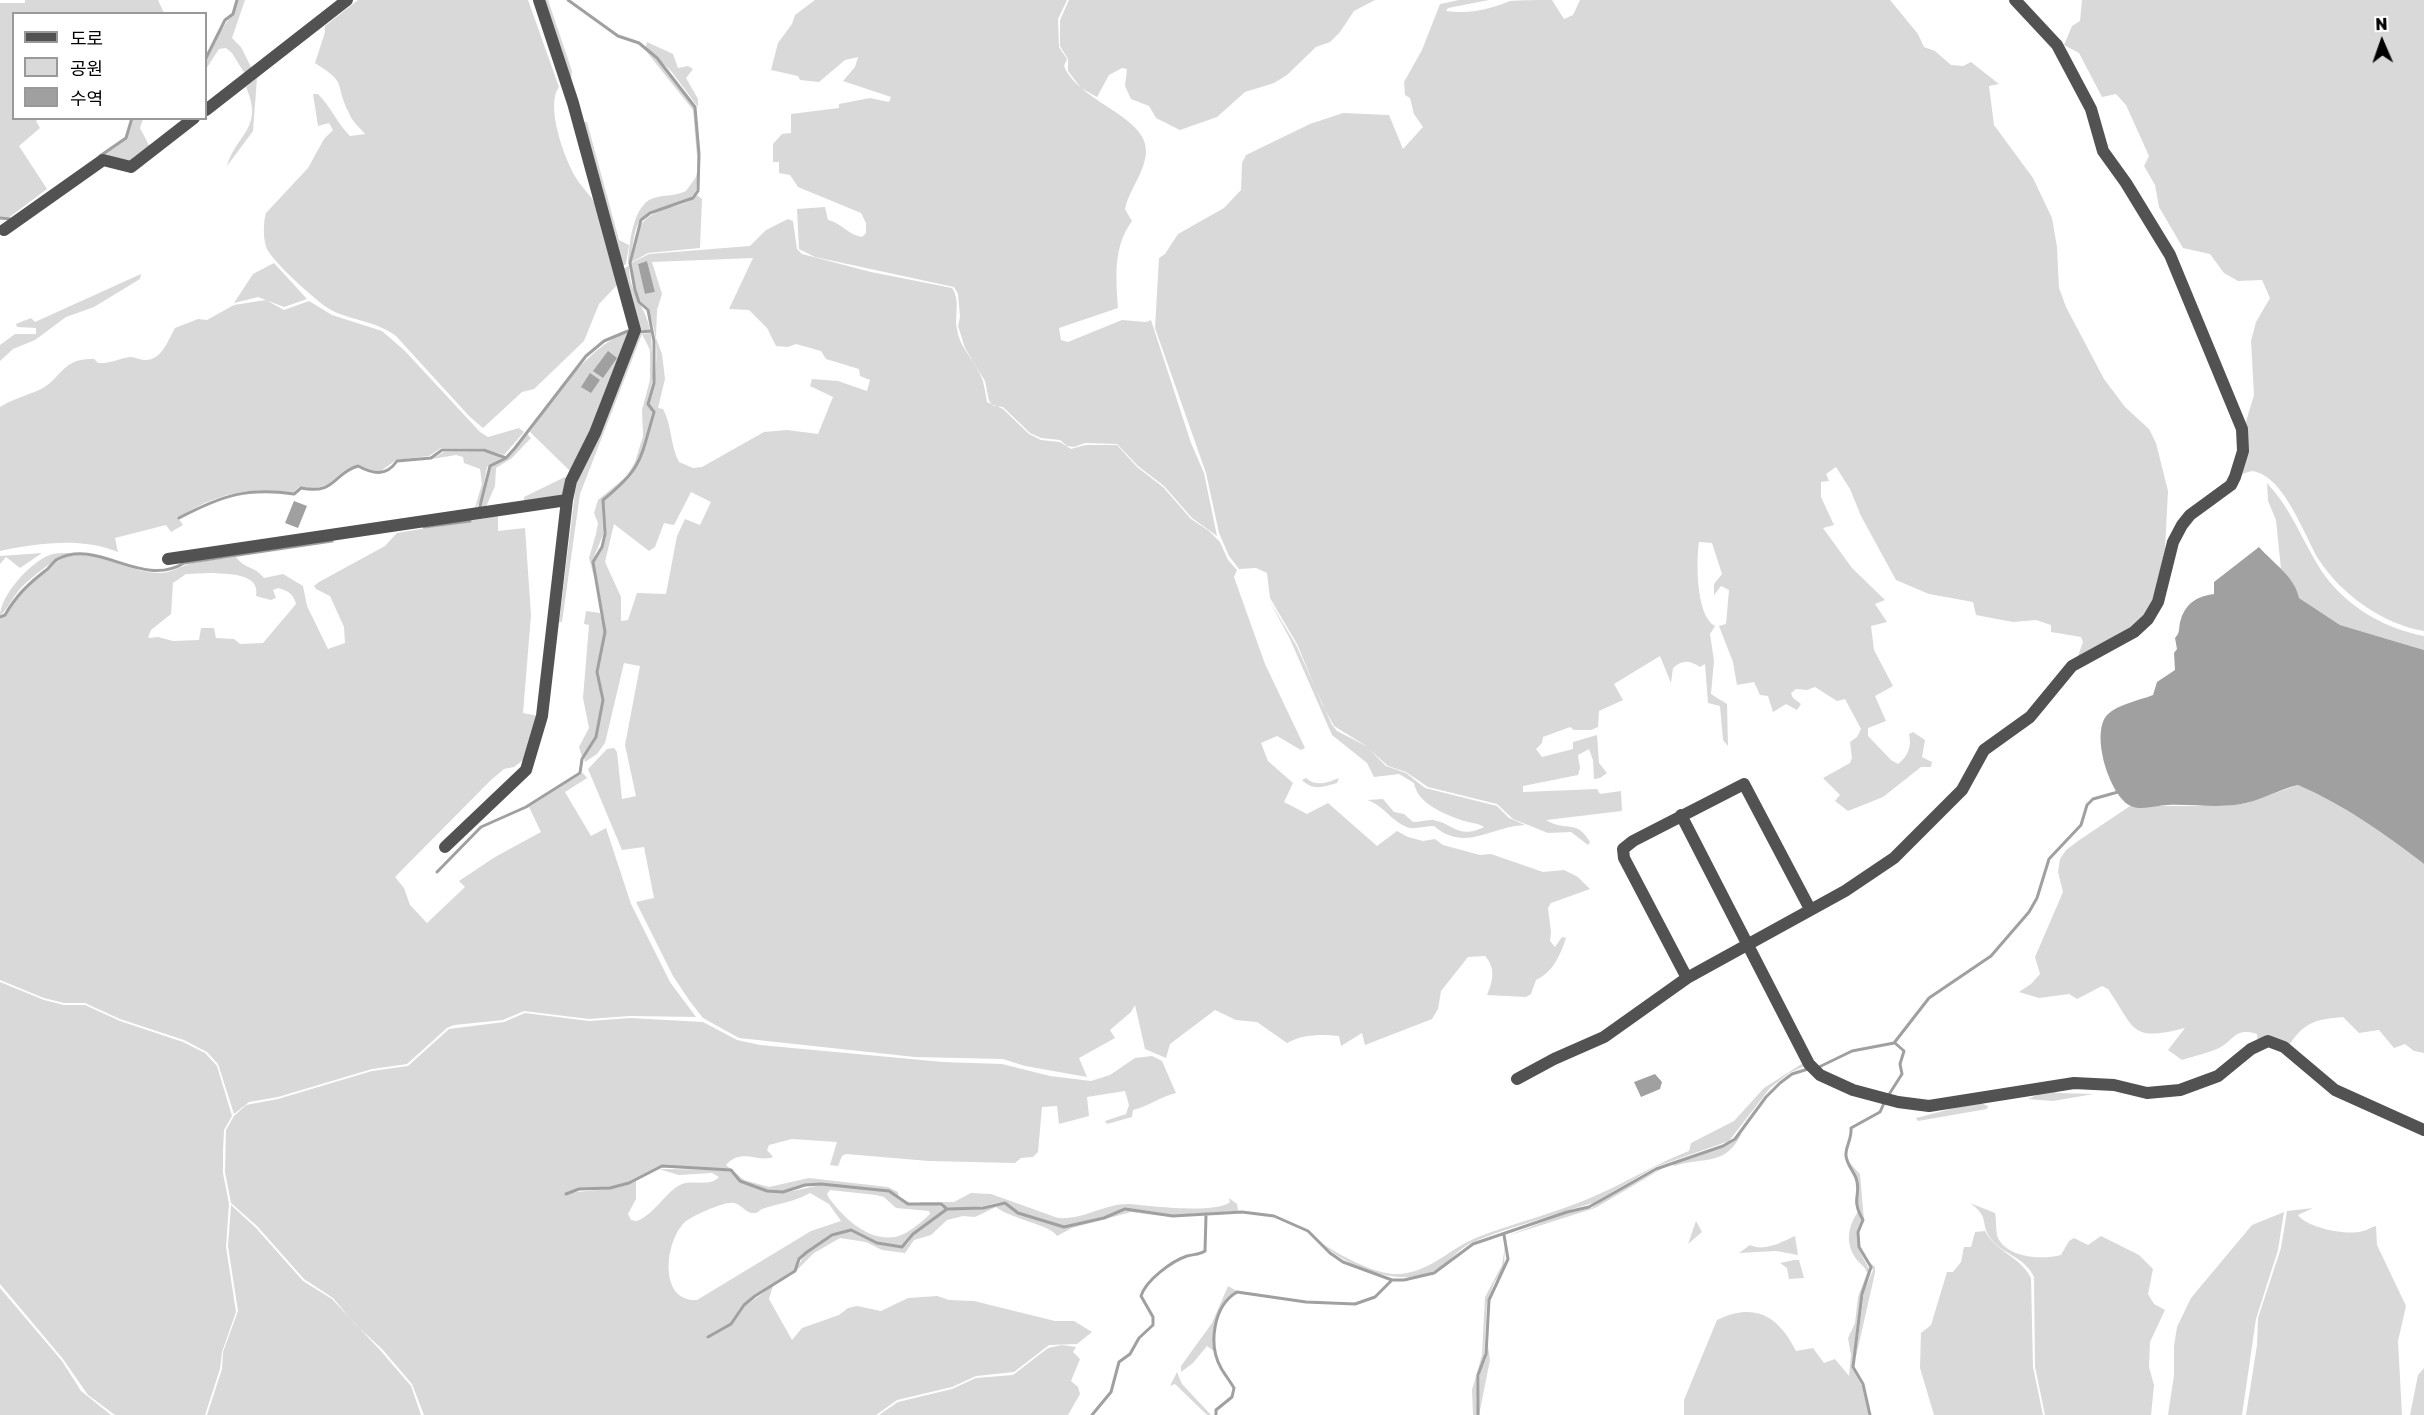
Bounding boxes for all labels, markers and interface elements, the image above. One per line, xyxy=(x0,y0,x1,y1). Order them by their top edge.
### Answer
legend xyxy=(12,12,207,120)
north arrow xyxy=(2352,12,2412,72)
text: N xyxy=(2375,14,2388,34)
text: 도로 xyxy=(70,27,103,49)
text: 공원 xyxy=(70,57,103,79)
text: 수역 xyxy=(70,87,103,109)

